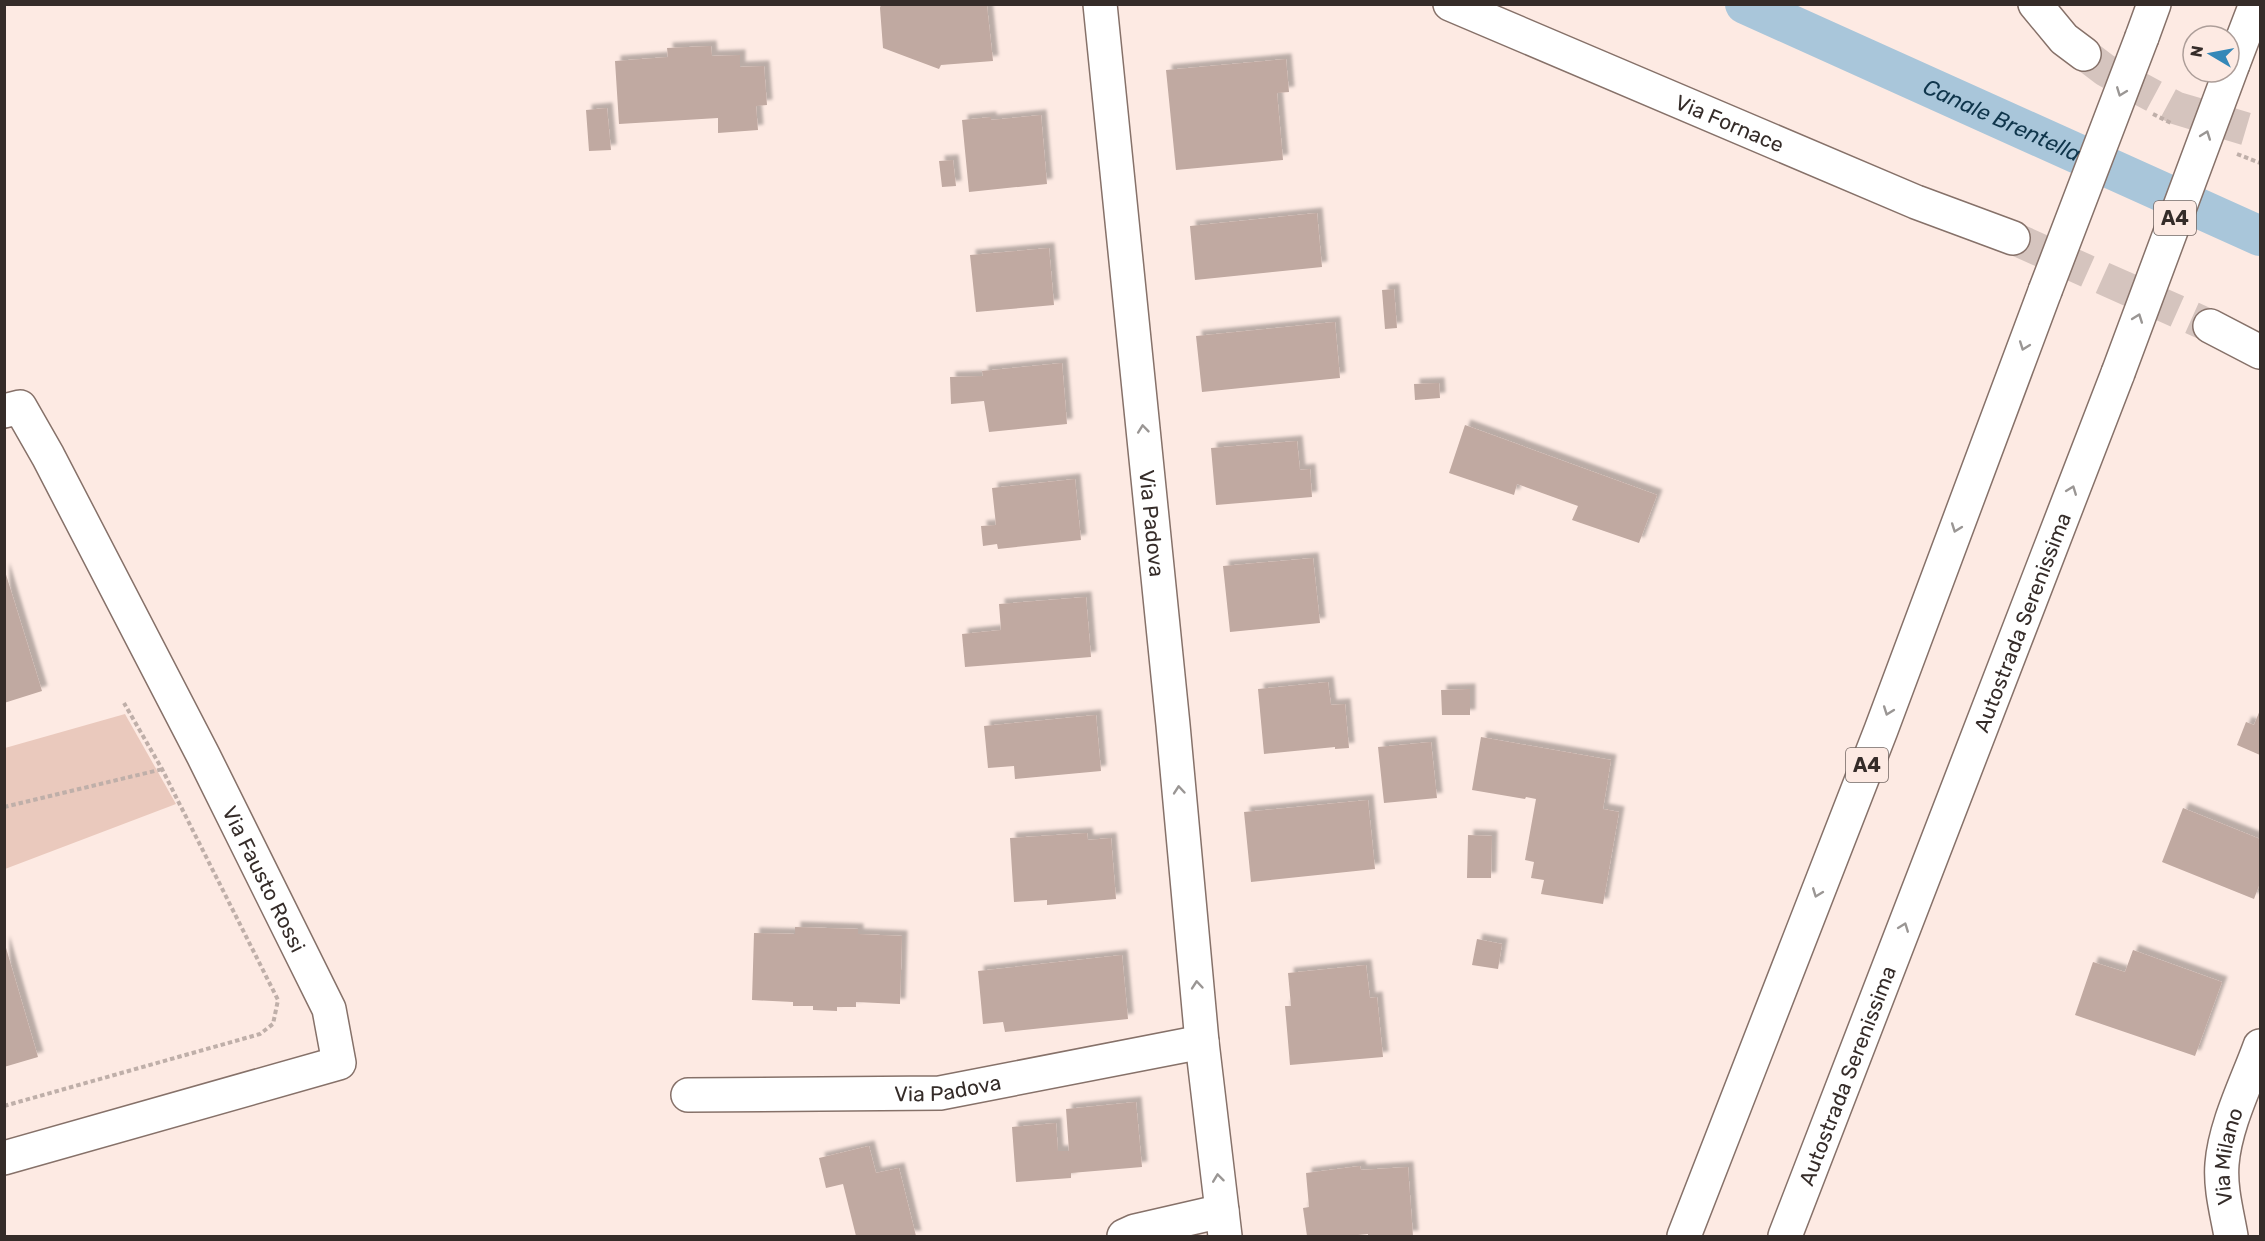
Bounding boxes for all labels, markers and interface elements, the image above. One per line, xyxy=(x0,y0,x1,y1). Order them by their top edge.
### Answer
north arrow xyxy=(2181,24,2241,84)
text: N xyxy=(2186,44,2207,59)
water label: Canale Brentella xyxy=(1919,73,2085,167)
one-way arrow xyxy=(2116,85,2128,96)
street label: Via Fornace xyxy=(1672,89,1788,157)
one-way arrow xyxy=(2199,130,2212,141)
road number: A4 xyxy=(2154,201,2196,235)
one-way arrow xyxy=(2131,313,2143,324)
one-way arrow xyxy=(2019,340,2032,351)
one-way arrow xyxy=(1137,425,1150,434)
street label: Via Padova xyxy=(1135,469,1170,578)
one-way arrow xyxy=(2065,486,2077,497)
street label: Autostrada Serenissima xyxy=(1968,509,2076,736)
one-way arrow xyxy=(1951,522,1963,533)
one-way arrow xyxy=(1883,705,1895,716)
road number: A4 xyxy=(1846,748,1888,782)
one-way arrow xyxy=(1173,786,1186,795)
street label: Via Fausto Rossi xyxy=(218,802,311,956)
one-way arrow xyxy=(1812,887,1825,898)
one-way arrow xyxy=(1897,922,1909,933)
street label: Autostrada Serenissima xyxy=(1793,962,1901,1189)
one-way arrow xyxy=(1191,980,1204,989)
street label: Via Padova xyxy=(894,1069,1003,1106)
street label: Via Milano xyxy=(2209,1104,2247,1207)
one-way arrow xyxy=(1212,1174,1225,1183)

